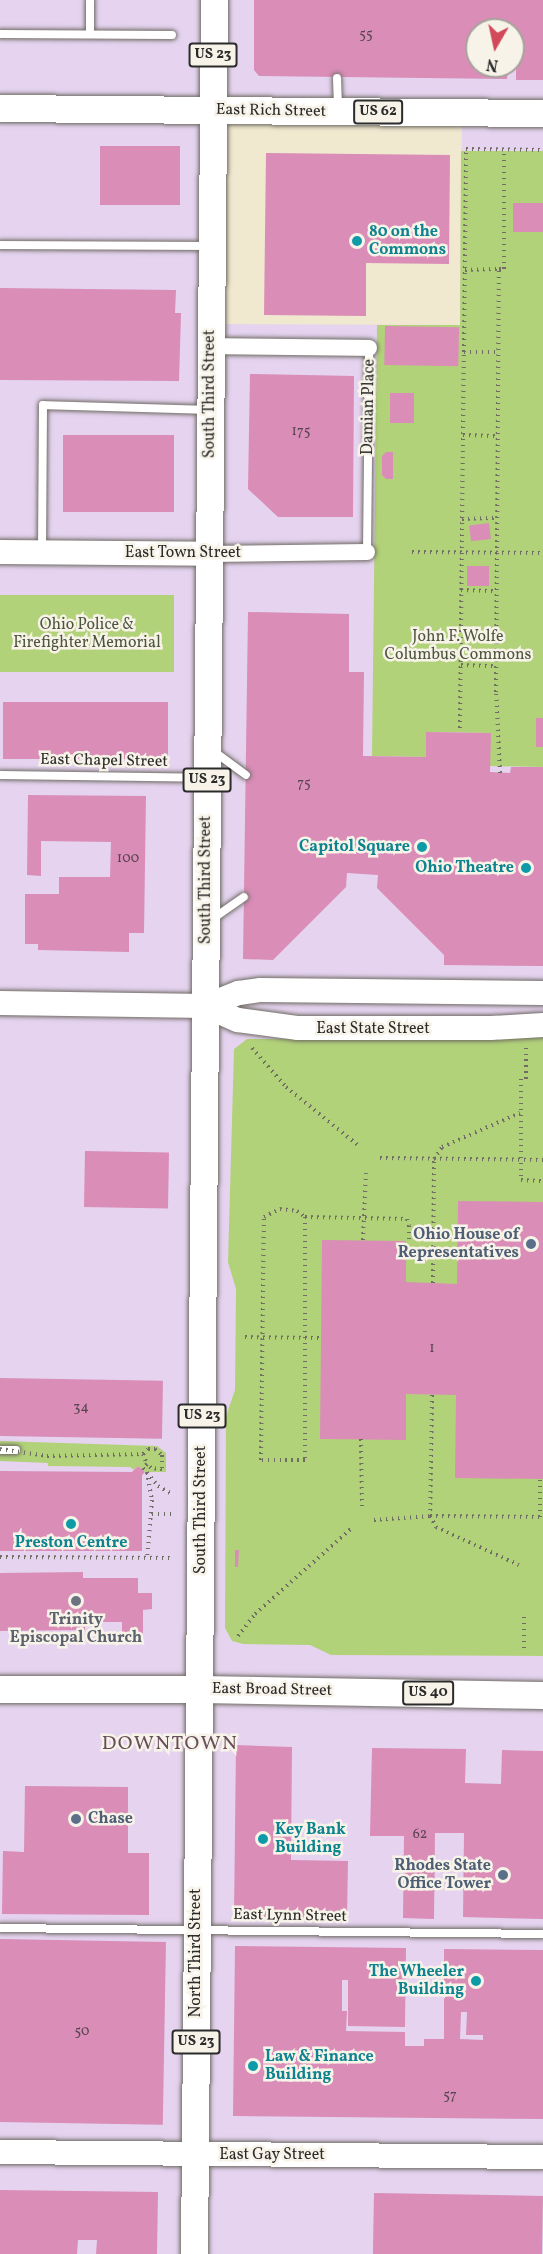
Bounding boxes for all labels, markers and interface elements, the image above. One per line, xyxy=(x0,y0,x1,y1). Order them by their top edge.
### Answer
north arrow xyxy=(465,18,525,78)
house number: 55 xyxy=(359,27,373,43)
road number: US 23 xyxy=(188,43,238,67)
text: N xyxy=(485,52,500,76)
street label: East Rich Street xyxy=(216,100,326,122)
road number: US 62 xyxy=(352,100,404,124)
place label: 80 on the Commons xyxy=(369,222,446,260)
marker: 80 on the Commons xyxy=(350,234,364,248)
street label: South Third Street xyxy=(200,330,220,458)
street label: Damian Place xyxy=(359,359,379,455)
house number: 175 xyxy=(292,424,310,440)
street label: East Town Street xyxy=(125,543,241,563)
park label: Ohio Police & Firefighter Memorial xyxy=(13,615,161,653)
park label: John F. Wolfe Columbus Commons xyxy=(385,627,531,665)
street label: East Chapel Street xyxy=(40,750,168,772)
road number: US 23 xyxy=(182,768,232,792)
house number: 75 xyxy=(297,776,311,792)
street label: South Third Street xyxy=(196,816,216,944)
place label: Capitol Square xyxy=(299,837,410,857)
marker: Capitol Square xyxy=(415,840,429,854)
house number: 100 xyxy=(117,851,139,867)
place label: Ohio Theatre xyxy=(415,858,514,878)
marker: Ohio Theatre xyxy=(519,861,533,875)
street label: East State Street xyxy=(316,1019,430,1039)
place label: Ohio House of Representatives xyxy=(398,1225,519,1263)
marker: Ohio House of Representatives xyxy=(524,1237,538,1251)
house number: 1 xyxy=(429,1341,435,1357)
house number: 34 xyxy=(73,1400,89,1416)
road number: US 23 xyxy=(176,1404,228,1428)
street label: South Third Street xyxy=(191,1446,211,1574)
marker: Preston Centre xyxy=(64,1517,78,1531)
place label: Preston Centre xyxy=(15,1533,127,1553)
marker: Trinity Episcopal Church xyxy=(69,1594,83,1608)
place label: Trinity Episcopal Church xyxy=(10,1610,142,1648)
street label: East Broad Street xyxy=(212,1679,332,1701)
road number: US 40 xyxy=(401,1681,455,1705)
district label: DOWNTOWN xyxy=(102,1732,238,1756)
place label: Chase xyxy=(88,1809,133,1829)
marker: Chase xyxy=(69,1812,83,1826)
place label: Key Bank Building xyxy=(275,1820,346,1858)
house number: 62 xyxy=(413,1827,427,1843)
marker: Key Bank Building xyxy=(256,1832,270,1846)
place label: Rhodes State Office Tower xyxy=(394,1856,491,1894)
marker: Rhodes State Office Tower xyxy=(496,1868,510,1882)
street label: North Third Street xyxy=(186,1888,206,2018)
street label: East Lynn Street xyxy=(233,1905,347,1927)
place label: The Wheeler Building xyxy=(369,1962,464,2000)
marker: The Wheeler Building xyxy=(469,1974,483,1988)
house number: 50 xyxy=(75,2024,89,2040)
road number: US 23 xyxy=(170,2030,222,2054)
place label: Law & Finance Building xyxy=(265,2047,374,2085)
marker: Law & Finance Building xyxy=(246,2059,260,2073)
house number: 57 xyxy=(443,2088,457,2104)
street label: East Gay Street xyxy=(219,2145,325,2165)

